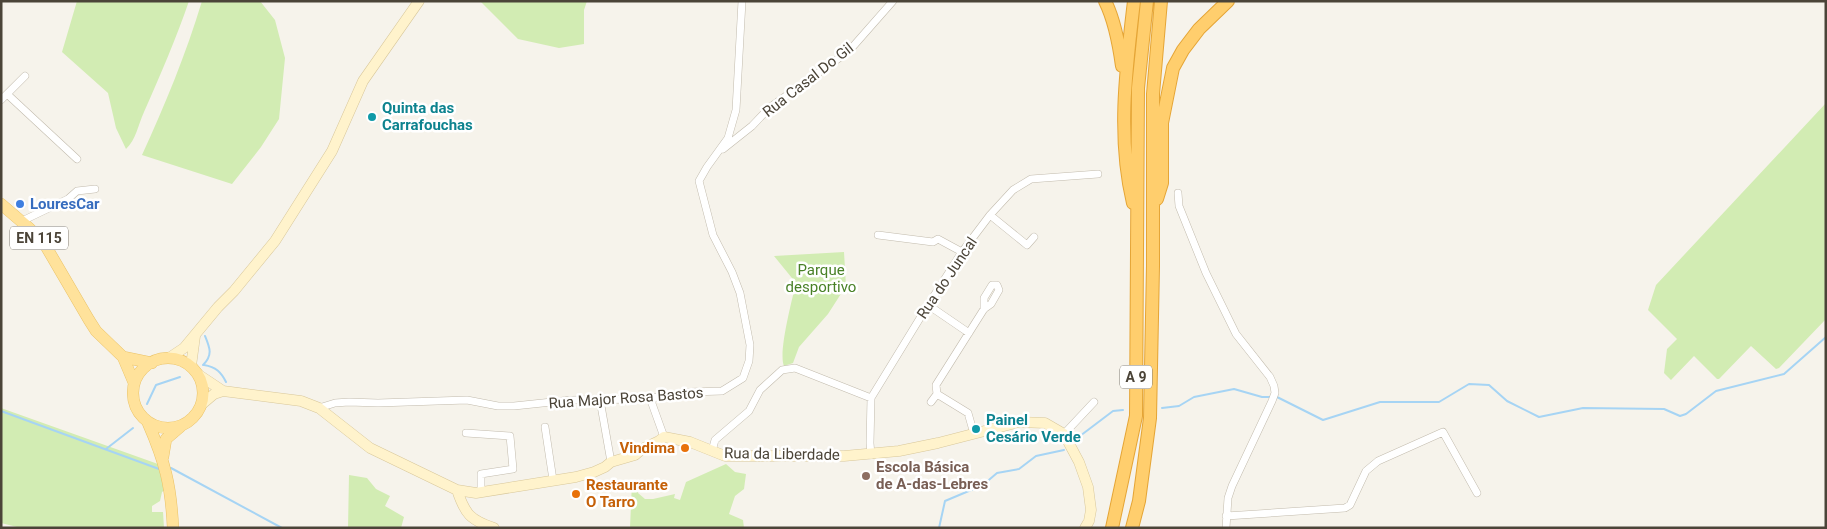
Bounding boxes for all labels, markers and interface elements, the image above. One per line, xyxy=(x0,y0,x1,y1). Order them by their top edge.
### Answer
street label: Rua Casal Do Gil xyxy=(759,39,857,121)
place label: Quinta das Carrafouchas xyxy=(382,99,473,134)
marker: Quinta das Carrafouchas xyxy=(366,111,378,123)
place label: LouresCar xyxy=(30,195,100,213)
marker: LouresCar xyxy=(14,198,26,210)
road number: EN 115 xyxy=(10,227,68,250)
street label: Rua do Juncal xyxy=(913,234,981,322)
park label: Parque desportivo xyxy=(786,261,856,296)
road number: A 9 xyxy=(1120,366,1152,388)
street label: Rua Major Rosa Bastos xyxy=(548,384,704,412)
place label: Painel Cesário Verde xyxy=(986,411,1081,446)
marker: Painel Cesário Verde xyxy=(970,423,982,435)
place label: Vindima xyxy=(619,439,675,457)
marker: Vindima xyxy=(679,442,691,454)
street label: Rua da Liberdade xyxy=(724,444,840,464)
place label: Escola Básica de A-das-Lebres xyxy=(876,458,988,493)
marker: Escola Básica de A-das-Lebres xyxy=(860,470,872,482)
place label: Restaurante O Tarro xyxy=(586,476,668,511)
marker: Restaurante O Tarro xyxy=(570,488,582,500)

